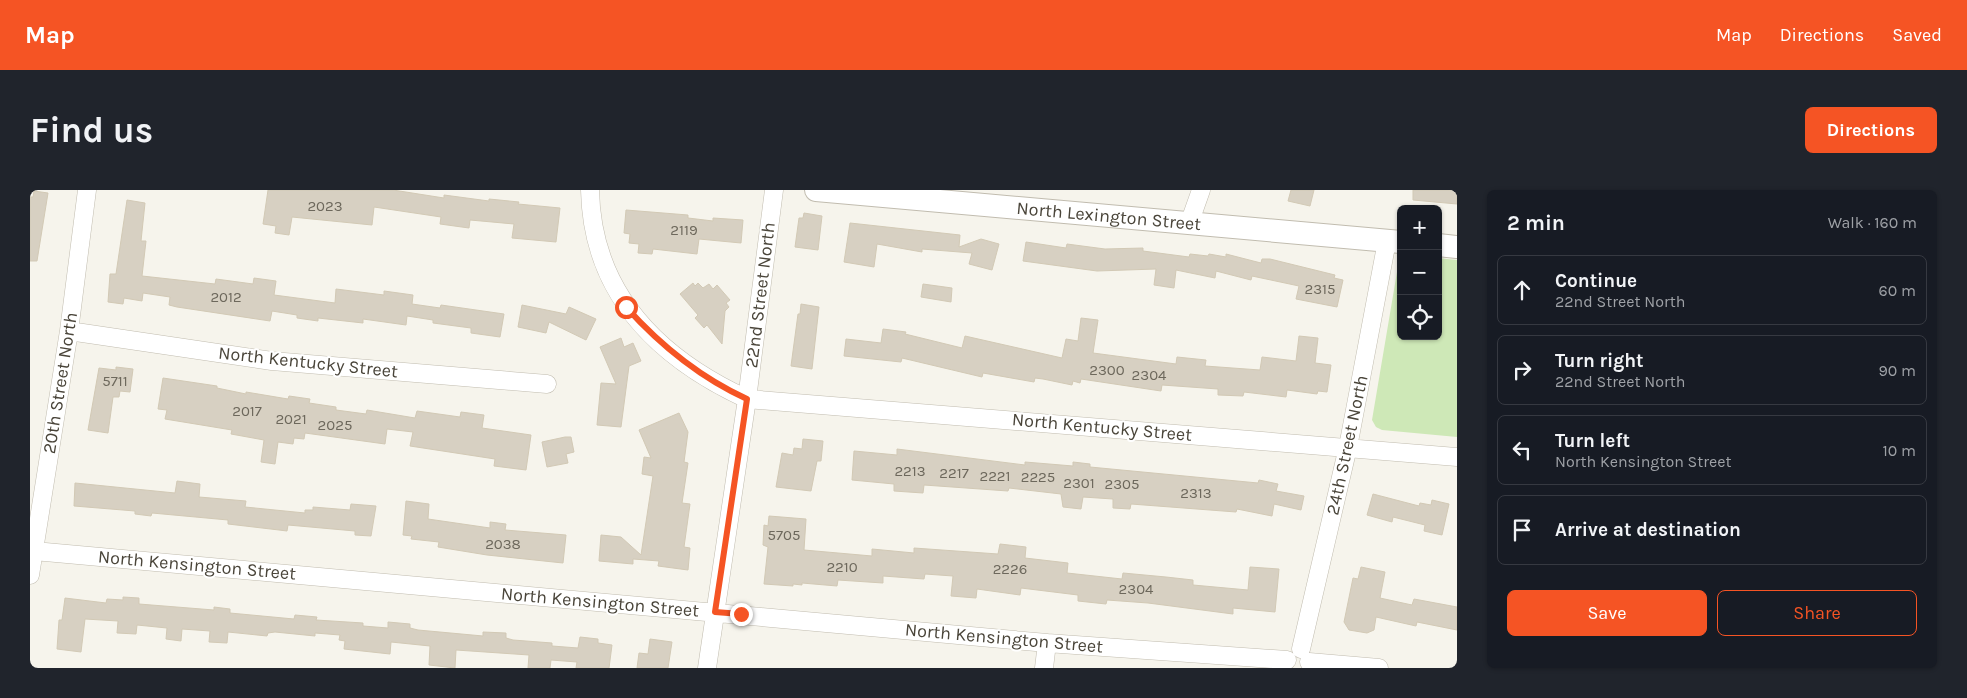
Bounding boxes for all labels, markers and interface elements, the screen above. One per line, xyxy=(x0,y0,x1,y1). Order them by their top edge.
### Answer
text: Map xyxy=(25,21,75,49)
text: Map xyxy=(1716,24,1752,46)
text: Directions xyxy=(1780,24,1864,46)
text: Saved xyxy=(1892,24,1942,46)
button: Directions xyxy=(1805,107,1937,153)
text: Find us xyxy=(30,110,153,151)
house number: 2023 xyxy=(307,197,343,215)
street label: North Lexington Street xyxy=(1016,197,1202,235)
map controls xyxy=(1397,205,1442,340)
button: + xyxy=(1397,205,1442,250)
text: 2 min xyxy=(1507,211,1565,235)
text: Walk · 160 m xyxy=(1828,213,1917,232)
house number: 2119 xyxy=(670,221,698,239)
street label: 22nd Street North xyxy=(740,221,780,369)
button: − xyxy=(1397,250,1442,295)
text: Continue xyxy=(1555,270,1637,292)
icon: ahead xyxy=(1508,276,1536,304)
house number: 2315 xyxy=(1305,280,1335,298)
text: 60 m xyxy=(1879,281,1916,300)
house number: 2012 xyxy=(210,288,242,306)
text: 22nd Street North xyxy=(1555,292,1685,311)
button: locate xyxy=(1397,295,1442,340)
route start xyxy=(615,296,638,319)
street label: 20th Street North xyxy=(38,311,82,455)
street label: North Kentucky Street xyxy=(217,342,399,382)
text: Turn right xyxy=(1555,350,1644,372)
icon: right xyxy=(1508,356,1536,384)
house number: 2300 xyxy=(1089,361,1125,379)
text: 90 m xyxy=(1878,361,1916,380)
house number: 2304 xyxy=(1132,366,1167,384)
house number: 5711 xyxy=(102,372,128,390)
text: 22nd Street North xyxy=(1555,372,1685,391)
street label: 24th Street North xyxy=(1321,373,1373,517)
house number: 2017 xyxy=(232,402,262,420)
street label: North Kentucky Street xyxy=(1011,408,1193,446)
house number: 2021 xyxy=(275,410,307,428)
house number: 2025 xyxy=(318,416,352,434)
text: Turn left xyxy=(1555,430,1630,452)
icon: left xyxy=(1508,436,1536,464)
text: 10 m xyxy=(1882,441,1916,460)
text: North Kensington Street xyxy=(1555,452,1732,471)
house number: 2213 xyxy=(894,462,926,480)
house number: 2217 xyxy=(939,464,969,482)
house number: 2221 xyxy=(979,467,1011,485)
house number: 2225 xyxy=(1021,468,1055,486)
house number: 2301 xyxy=(1063,474,1095,492)
house number: 2305 xyxy=(1105,475,1139,493)
house number: 2313 xyxy=(1180,484,1212,502)
icon: arrive xyxy=(1508,516,1536,544)
text: Arrive at destination xyxy=(1555,519,1741,541)
house number: 5705 xyxy=(768,526,800,544)
house number: 2038 xyxy=(485,535,521,553)
street label: North Kensington Street xyxy=(97,545,297,585)
house number: 2210 xyxy=(826,558,858,576)
house number: 2226 xyxy=(993,560,1027,578)
house number: 2304 xyxy=(1119,580,1154,598)
street label: North Kensington Street xyxy=(500,582,700,622)
button: Save xyxy=(1507,590,1707,636)
button: Share xyxy=(1717,590,1917,636)
route end xyxy=(730,603,753,626)
street label: North Kensington Street xyxy=(904,618,1104,658)

